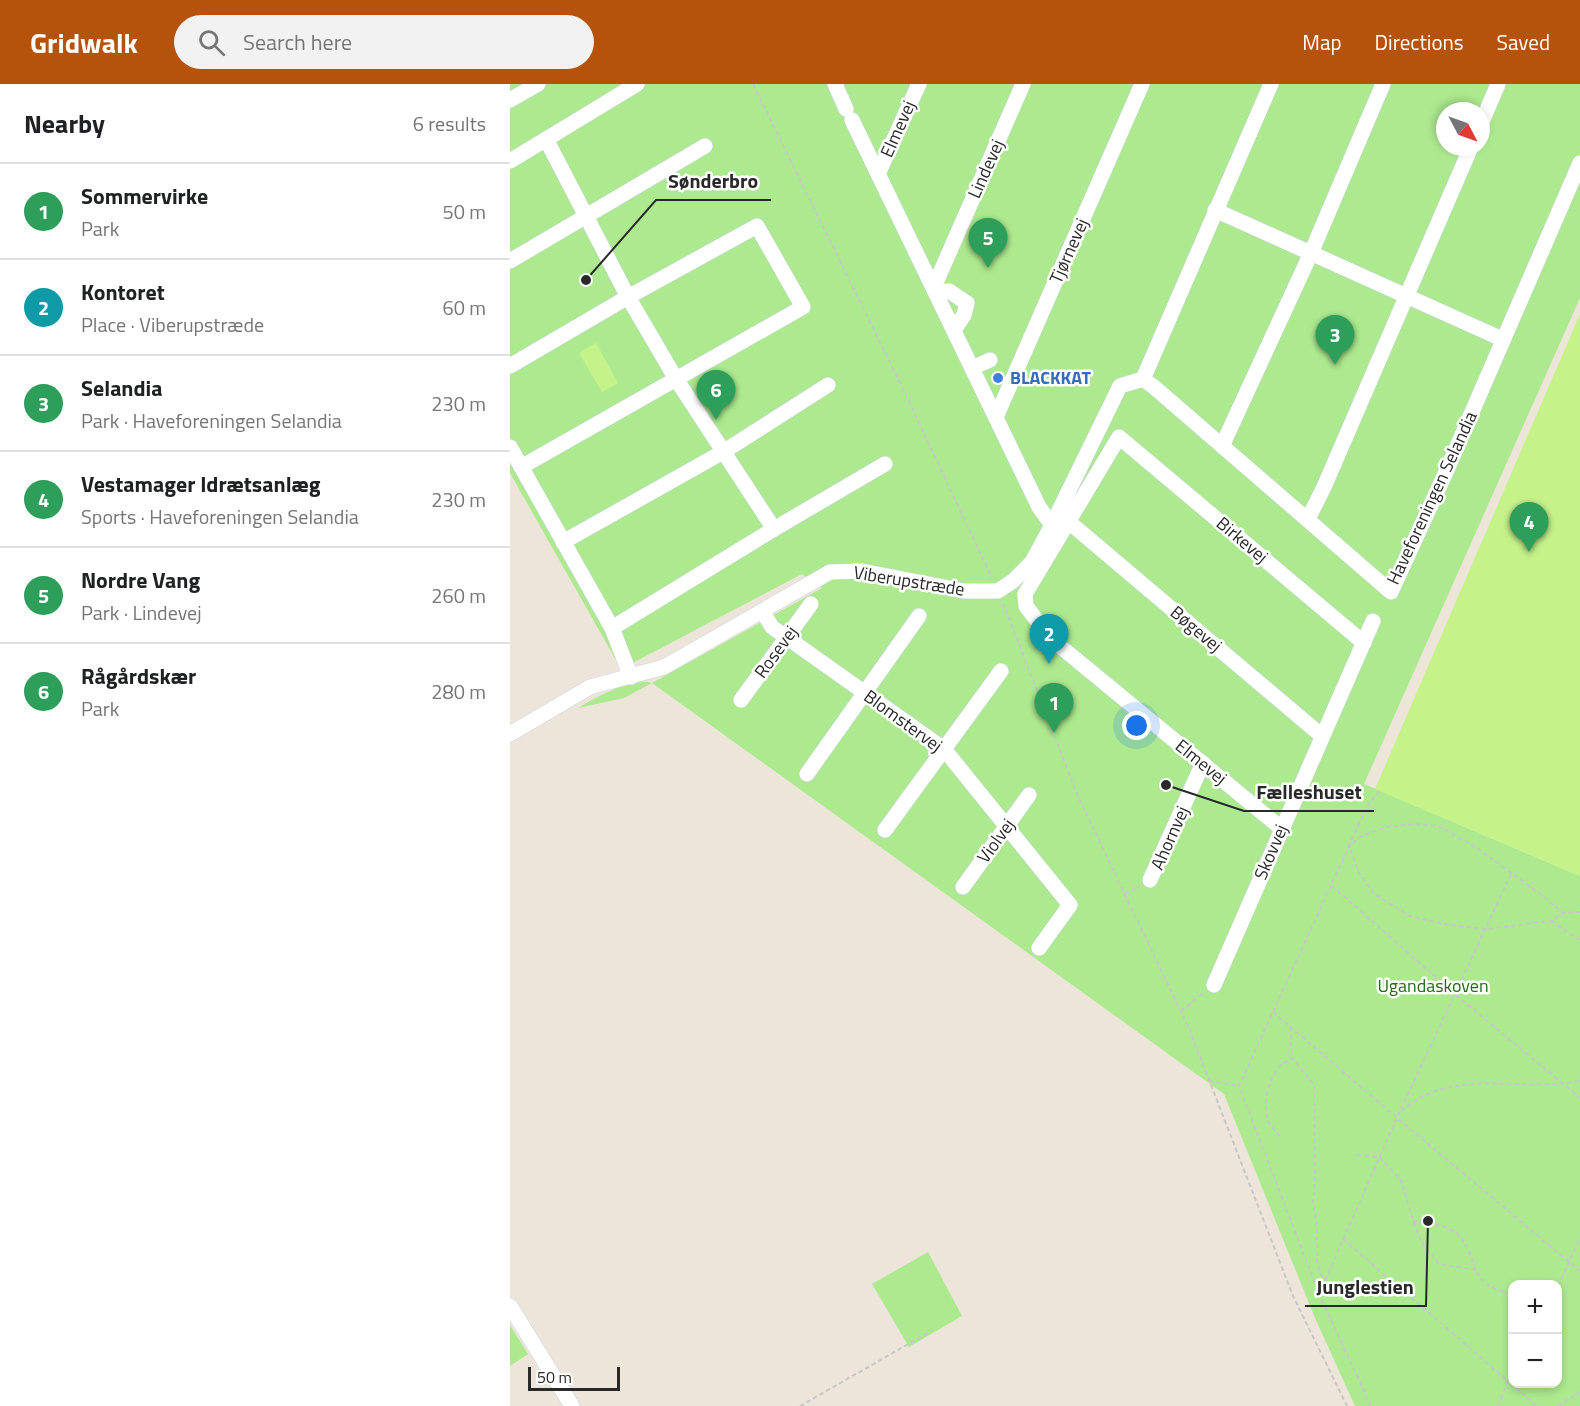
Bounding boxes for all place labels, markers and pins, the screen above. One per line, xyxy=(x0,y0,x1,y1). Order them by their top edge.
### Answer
callout: Sønderbro xyxy=(656,162,771,200)
pin: 5 xyxy=(968,218,1008,268)
pin: 3 xyxy=(1316,316,1354,365)
place label: BLACKKAT xyxy=(1010,364,1091,391)
pin: 6 xyxy=(696,370,736,420)
marker: BLACKKAT xyxy=(991,371,1005,385)
pin: 4 xyxy=(1510,502,1548,552)
pin: 2 xyxy=(1030,614,1068,664)
pin: 1 xyxy=(1034,684,1074,733)
callout: Fælleshuset xyxy=(1244,773,1374,811)
callout: Junglestien xyxy=(1305,1268,1426,1306)

